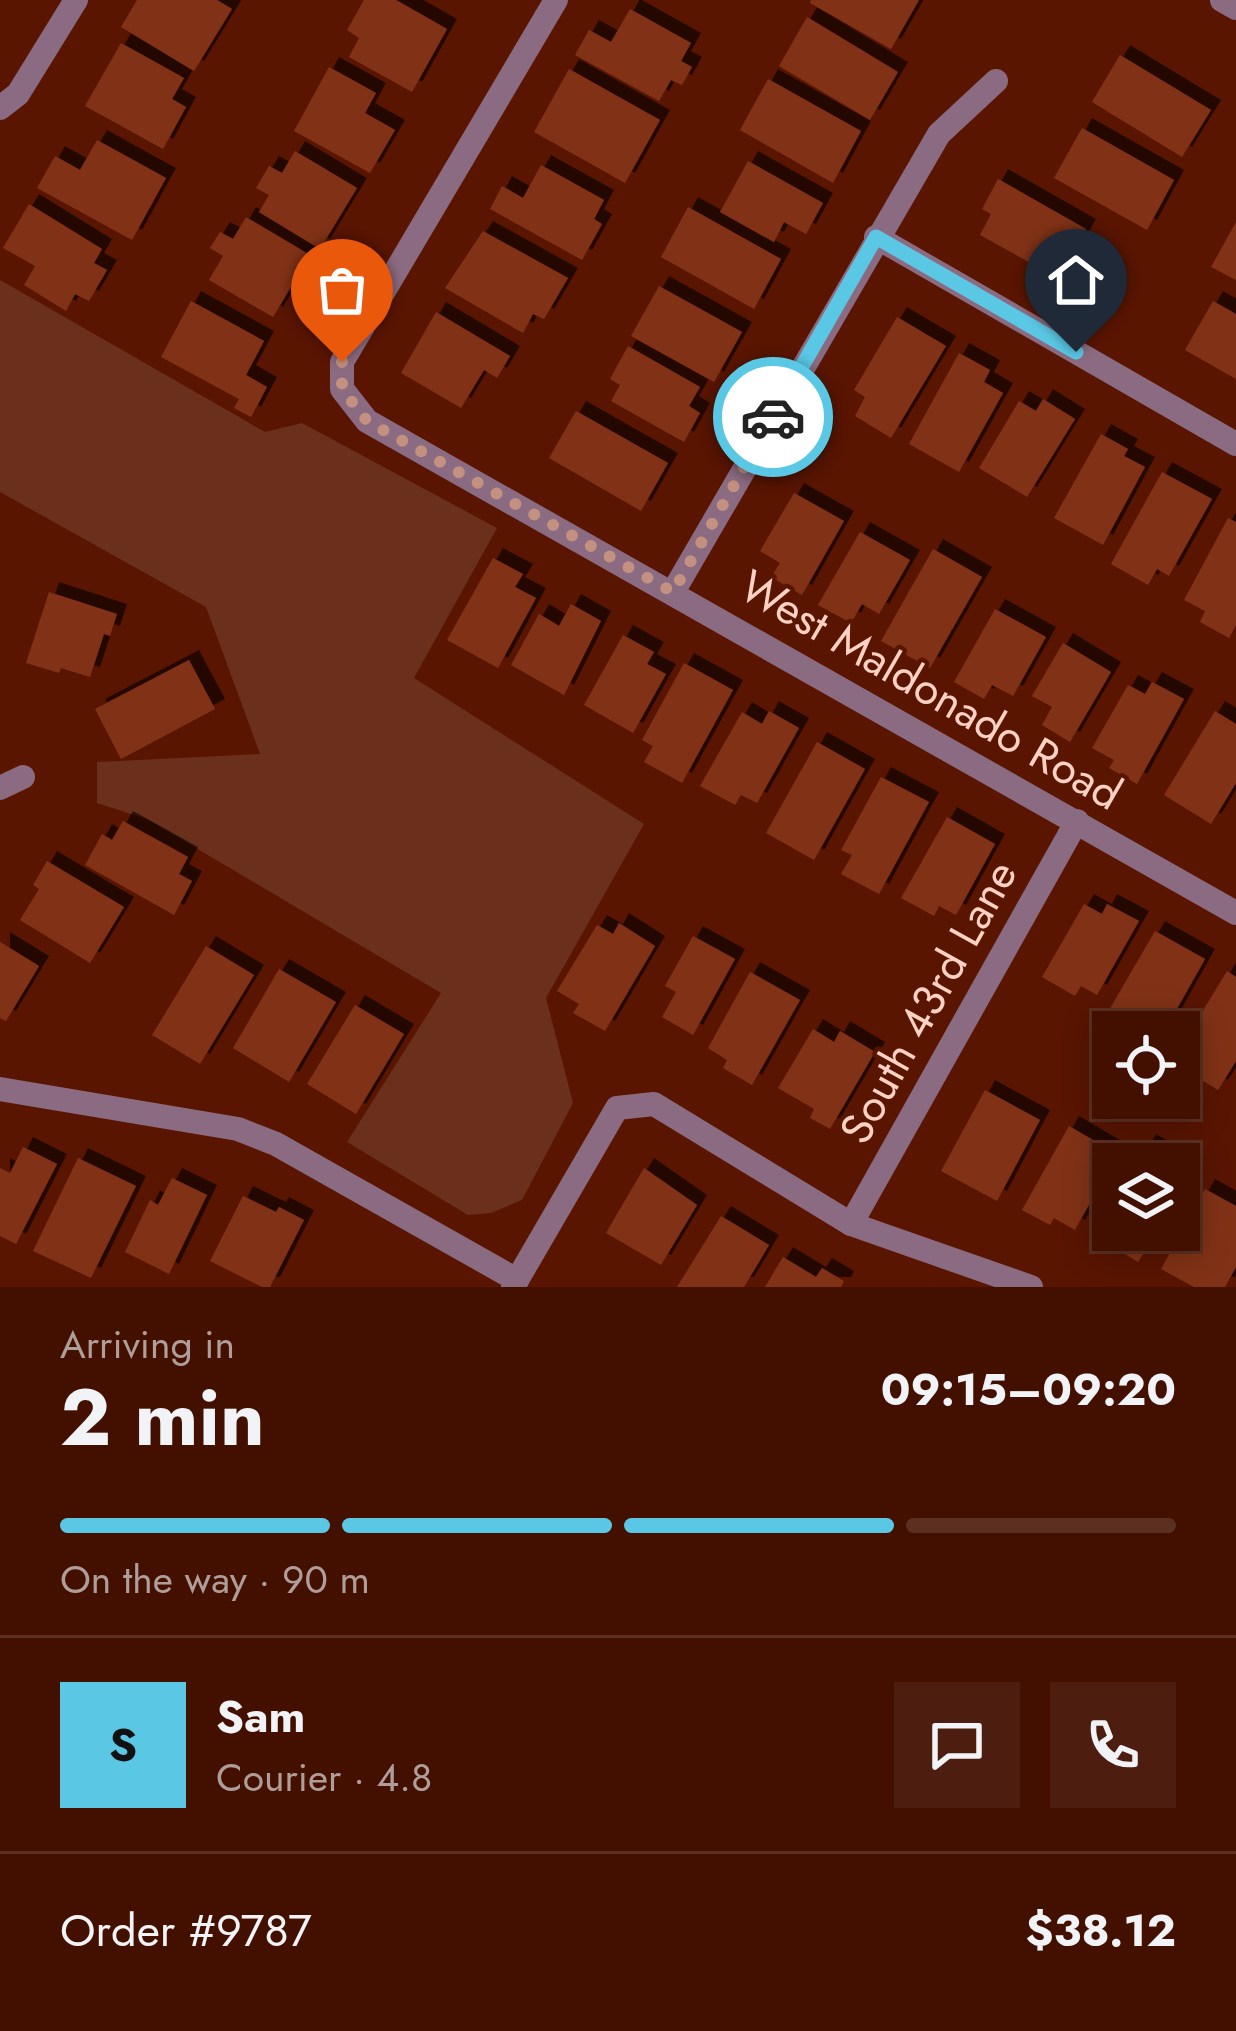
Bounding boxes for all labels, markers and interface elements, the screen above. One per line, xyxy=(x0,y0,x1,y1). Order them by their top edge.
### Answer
pin xyxy=(1025,229,1127,352)
pin xyxy=(291,239,393,362)
icon: home xyxy=(1043,247,1109,313)
icon: bag xyxy=(309,257,375,323)
courier xyxy=(713,357,833,477)
icon: car xyxy=(740,384,806,450)
street label: West Maldonado Road xyxy=(728,554,1134,826)
street label: South 43rd Lane xyxy=(823,849,1033,1155)
map controls xyxy=(1092,1011,1200,1251)
button: locate xyxy=(1092,1011,1200,1119)
button: layers xyxy=(1092,1143,1200,1251)
text: Arriving in xyxy=(60,1316,235,1373)
text: 09:15–09:20 xyxy=(881,1357,1176,1422)
text: 2 min xyxy=(60,1362,265,1474)
text: On the way · 90 m xyxy=(60,1551,370,1608)
button: chat xyxy=(894,1682,1020,1808)
button: phone xyxy=(1050,1682,1176,1808)
text: Sam xyxy=(216,1684,305,1749)
text: S xyxy=(109,1712,137,1777)
text: Courier · 4.8 xyxy=(216,1749,432,1806)
text: Order #9787 xyxy=(60,1898,312,1963)
text: $38.12 xyxy=(1026,1898,1176,1963)

